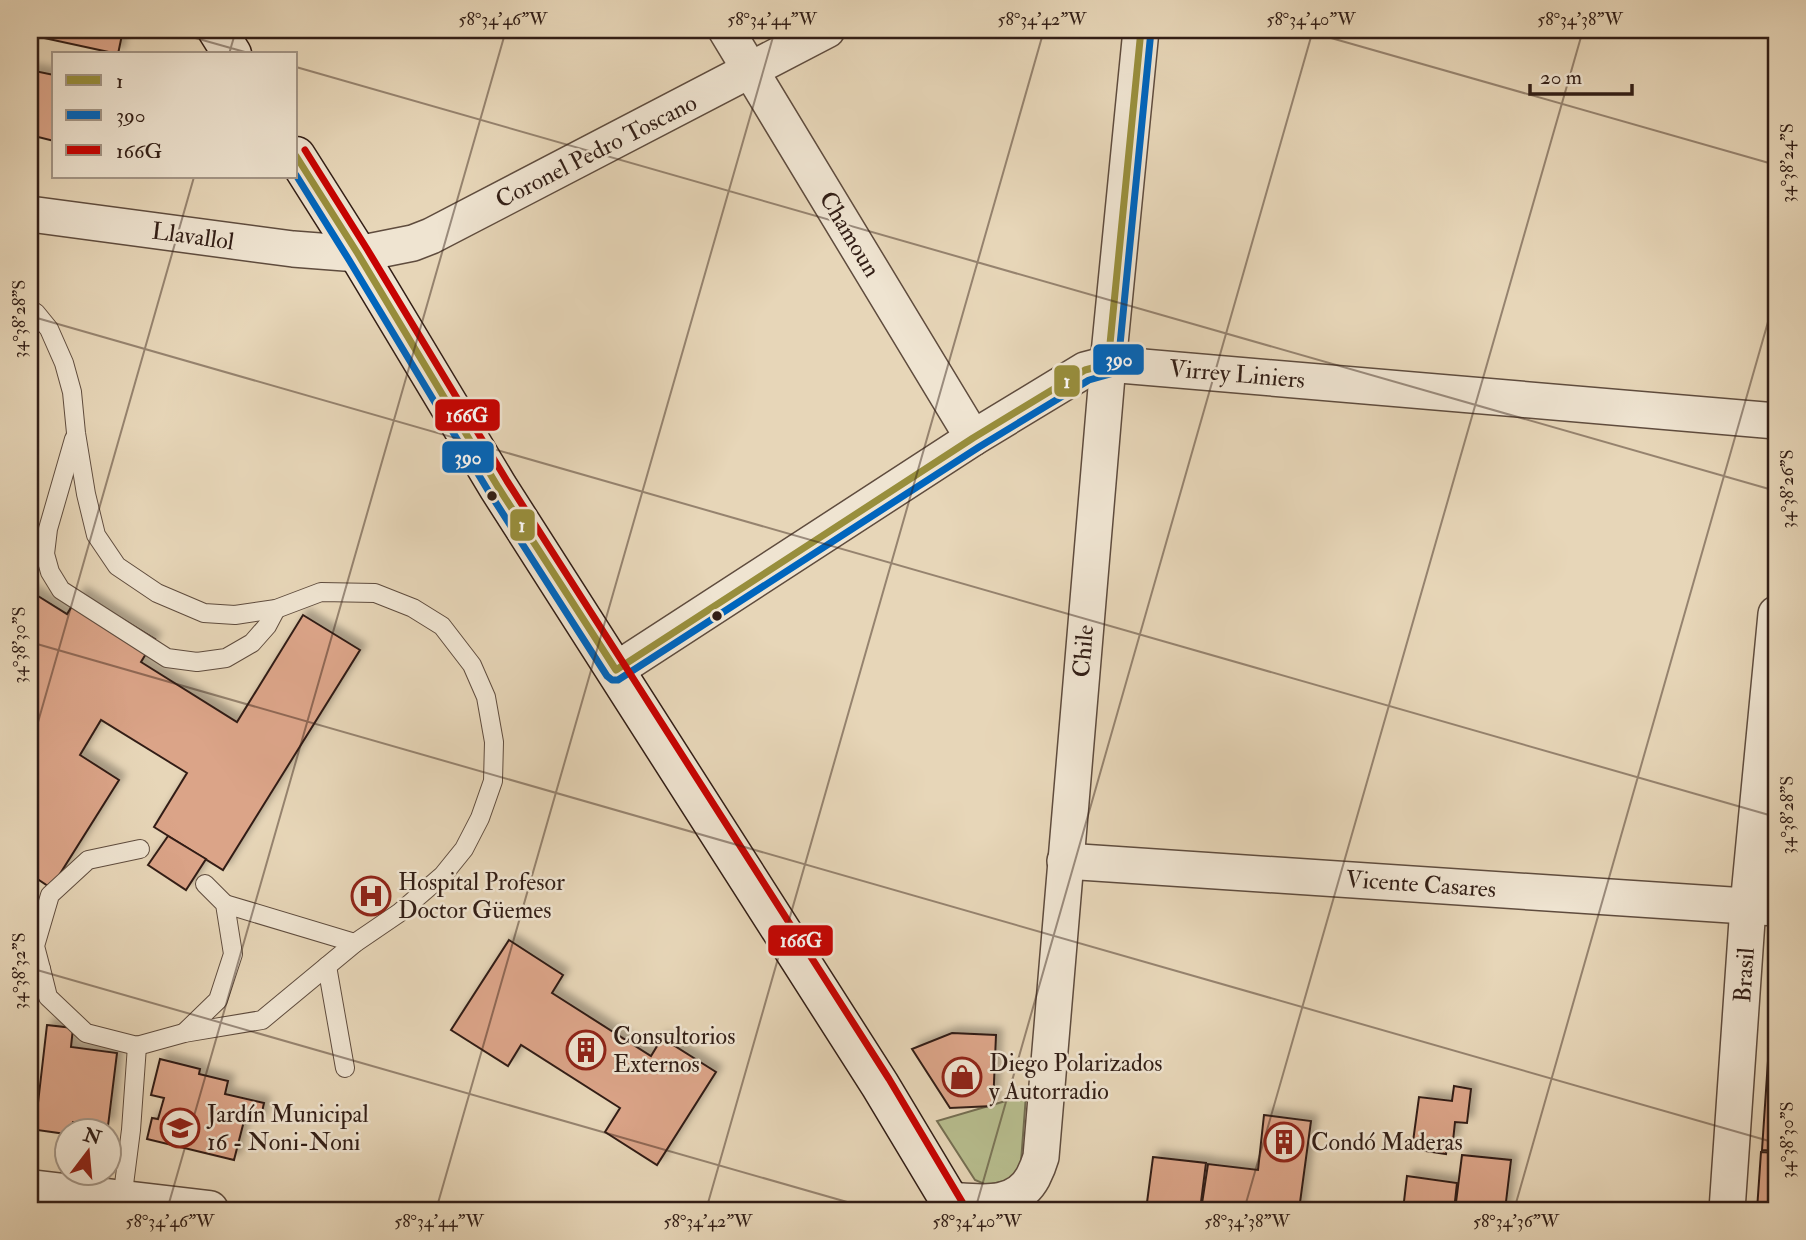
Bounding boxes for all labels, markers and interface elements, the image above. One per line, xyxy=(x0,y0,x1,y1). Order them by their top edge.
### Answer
text: 58°34'46"W xyxy=(459,8,548,31)
text: 58°34'44"W xyxy=(727,8,817,31)
text: 58°34'42"W xyxy=(998,8,1087,31)
text: 58°34'40"W xyxy=(1267,8,1356,31)
text: 58°34'38"W xyxy=(1537,8,1623,31)
legend xyxy=(52,52,298,178)
scale bar xyxy=(1530,52,1631,96)
text: 20 m xyxy=(1540,64,1582,91)
text: 1 xyxy=(116,68,124,95)
street label: Coronel Pedro Toscano xyxy=(490,87,702,216)
text: 390 xyxy=(116,102,146,129)
text: 34°38'24"S xyxy=(1776,123,1799,203)
text: 166G xyxy=(116,138,162,165)
street label: Chamoun xyxy=(812,186,887,283)
street label: Llavallol xyxy=(150,215,236,258)
text: 34°38'28"S xyxy=(8,280,31,358)
line badge: 390 xyxy=(1092,343,1145,376)
text: 390 xyxy=(1106,348,1133,372)
street label: Virrey Liniers xyxy=(1168,353,1306,396)
line badge: 1 xyxy=(1053,364,1081,398)
text: 1 xyxy=(1064,370,1071,394)
line badge: 166G xyxy=(434,398,501,432)
text: 166G xyxy=(446,404,488,428)
line badge: 390 xyxy=(441,440,495,474)
text: 390 xyxy=(455,446,482,470)
text: 34°38'26"S xyxy=(1776,450,1799,528)
unlabelled marker xyxy=(485,489,499,503)
line badge: 1 xyxy=(509,508,536,542)
text: 1 xyxy=(519,514,526,538)
text: 34°38'30"S xyxy=(8,607,31,683)
unlabelled marker xyxy=(710,609,724,623)
street label: Chile xyxy=(1066,623,1101,679)
text: 34°38'28"S xyxy=(1776,776,1799,854)
street label: Vicente Casares xyxy=(1345,864,1497,905)
place label: Hospital Profesor Doctor Güemes xyxy=(398,867,565,926)
hospital icon: Hospital Profesor Doctor Güemes xyxy=(350,875,392,917)
line badge: 166G xyxy=(767,924,834,957)
text: 166G xyxy=(780,929,822,953)
text: 34°38'32"S xyxy=(8,933,31,1009)
street label: Brasil xyxy=(1727,946,1762,1004)
place label: Consultorios Externos xyxy=(613,1021,735,1080)
building icon: Consultorios Externos xyxy=(565,1029,607,1071)
place label: Diego Polarizados y Autorradio xyxy=(989,1048,1163,1107)
shop icon: Diego Polarizados y Autorradio xyxy=(941,1056,983,1098)
place label: Jardín Municipal 16 - Noni-Noni xyxy=(206,1099,369,1158)
text: 34°38'30"S xyxy=(1776,1102,1799,1178)
school or university icon: Jardín Municipal 16 - Noni-Noni xyxy=(159,1107,201,1149)
north arrow xyxy=(52,1118,122,1188)
building icon: Condó Maderas xyxy=(1263,1121,1305,1163)
text: N xyxy=(80,1122,105,1151)
place label: Condó Maderas xyxy=(1311,1127,1463,1158)
text: 58°34'46"W xyxy=(126,1210,215,1233)
text: 58°34'44"W xyxy=(394,1210,484,1233)
text: 58°34'42"W xyxy=(664,1210,753,1233)
text: 58°34'40"W xyxy=(933,1210,1022,1233)
text: 58°34'38"W xyxy=(1204,1210,1290,1233)
text: 58°34'36"W xyxy=(1473,1210,1560,1233)

